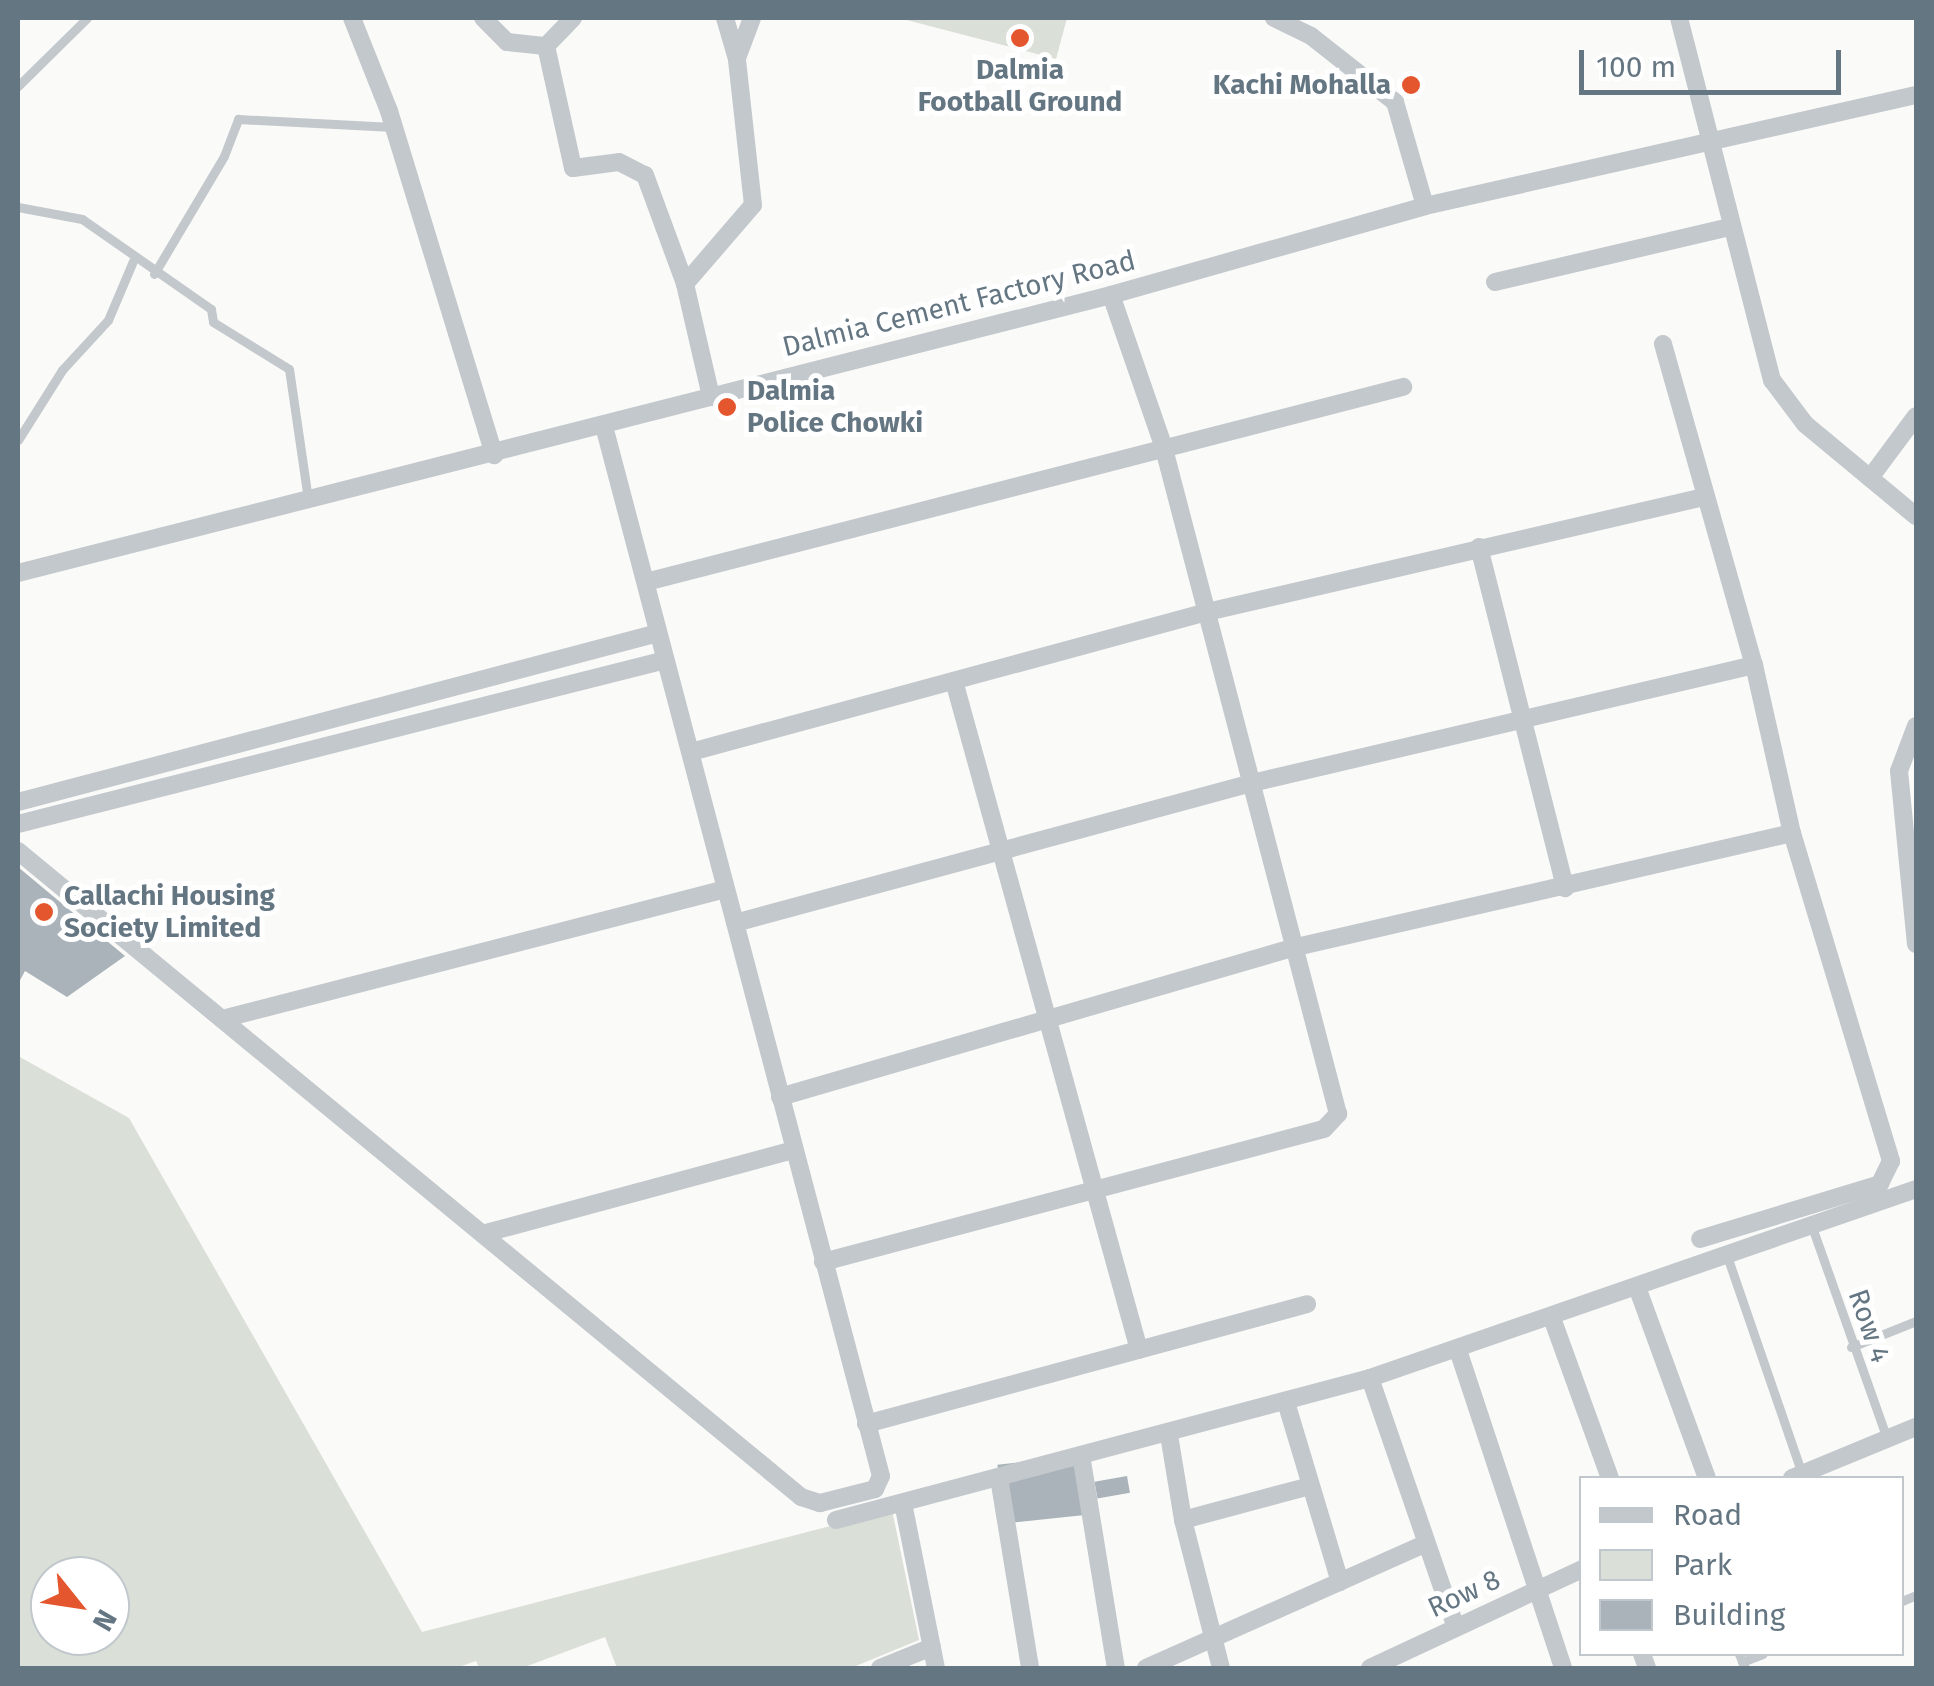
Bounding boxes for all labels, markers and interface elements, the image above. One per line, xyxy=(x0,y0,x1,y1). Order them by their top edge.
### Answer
marker: Dalmia Football Ground xyxy=(1009,27,1031,49)
scale bar xyxy=(1584,30,1846,92)
text: 100 m xyxy=(1596,49,1676,85)
place label: Dalmia Football Ground xyxy=(918,53,1122,119)
place label: Kachi Mohalla xyxy=(1213,68,1391,102)
marker: Kachi Mohalla xyxy=(1400,74,1422,96)
street label: Dalmia Cement Factory Road xyxy=(779,244,1139,364)
place label: Dalmia Police Chowki xyxy=(747,374,923,440)
marker: Dalmia Police Chowki xyxy=(716,396,738,418)
place label: Callachi Housing Society Limited xyxy=(64,879,275,945)
marker: Callachi Housing Society Limited xyxy=(33,901,55,923)
street label: Row 4 xyxy=(1841,1285,1897,1367)
legend xyxy=(1579,1476,1904,1656)
text: Road xyxy=(1673,1497,1742,1533)
text: Park xyxy=(1673,1547,1732,1583)
north arrow xyxy=(30,1556,130,1656)
street label: Row 8 xyxy=(1423,1563,1505,1625)
text: Building xyxy=(1673,1597,1785,1633)
text: N xyxy=(86,1604,124,1637)

